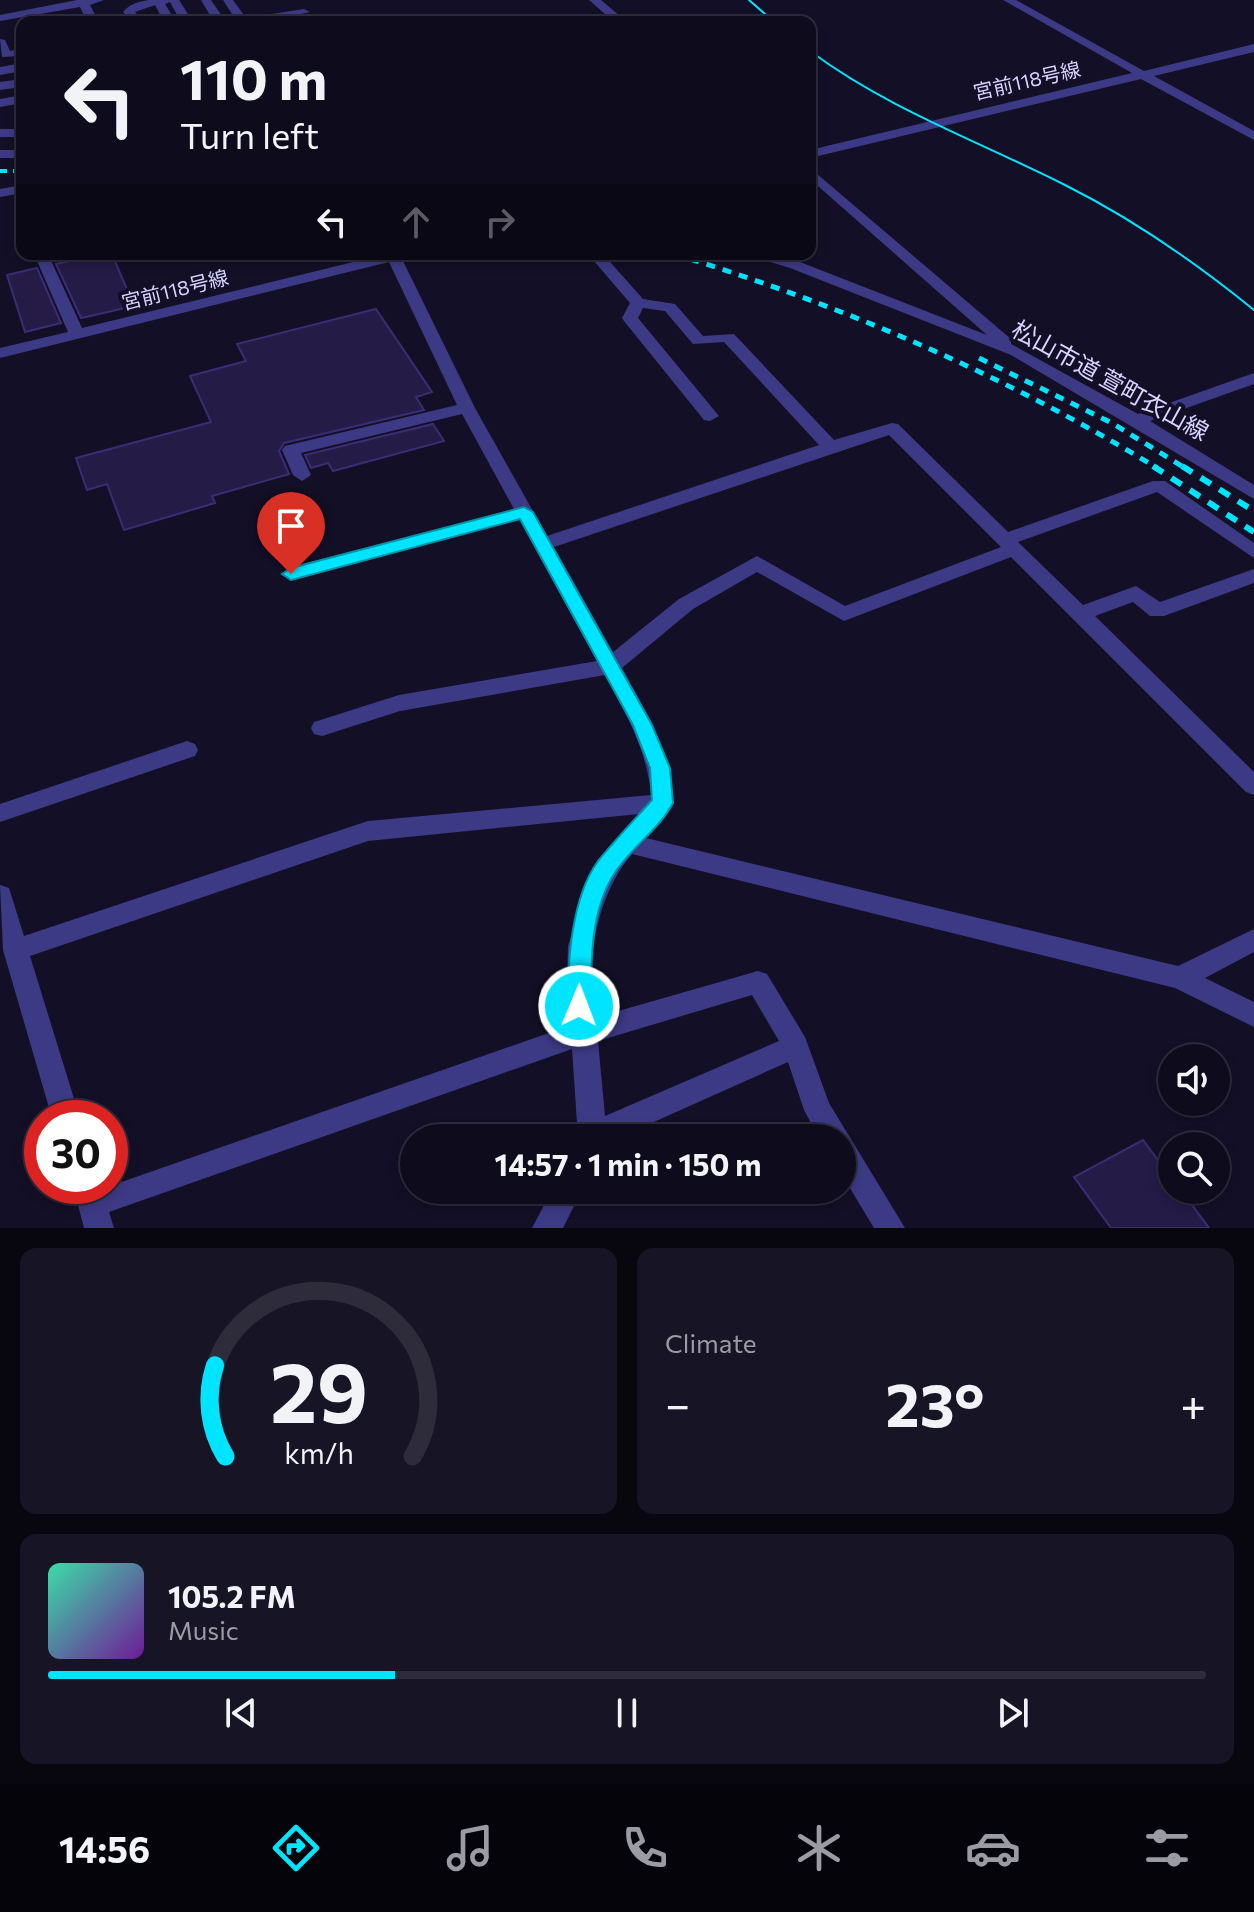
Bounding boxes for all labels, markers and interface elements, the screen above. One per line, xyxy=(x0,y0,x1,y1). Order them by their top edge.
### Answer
text: 110 m xyxy=(180,43,327,112)
icon: left xyxy=(48,48,152,152)
street label: 宮前118号線 xyxy=(971,56,1083,104)
text: Turn left xyxy=(180,112,319,156)
icon: left xyxy=(310,200,354,244)
icon: ahead xyxy=(394,200,438,244)
icon: right xyxy=(478,200,522,244)
street label: 宮前118号線 xyxy=(119,264,231,314)
street label: 松山市道 萱町衣山線 xyxy=(1007,314,1214,446)
pin xyxy=(257,492,325,574)
icon: arrive xyxy=(269,504,313,548)
position arrow xyxy=(537,964,621,1048)
map controls xyxy=(1158,1044,1230,1204)
button: sound xyxy=(1158,1044,1230,1116)
speed limit sign: 30 xyxy=(24,1100,128,1204)
button: search xyxy=(1158,1132,1230,1204)
text: 14:57 · 1 min · 150 m xyxy=(495,1145,761,1182)
text: Climate xyxy=(665,1327,757,1358)
text: 29 xyxy=(269,1338,368,1440)
text: 23° xyxy=(886,1366,985,1439)
text: − xyxy=(665,1376,690,1430)
text: + xyxy=(1180,1376,1206,1430)
text: km/h xyxy=(284,1435,353,1470)
text: 105.2 FM xyxy=(168,1577,296,1614)
text: Music xyxy=(168,1614,239,1645)
icon: previous xyxy=(219,1691,263,1735)
icon: pause xyxy=(605,1691,649,1735)
icon: next xyxy=(991,1691,1035,1735)
icon: directions xyxy=(268,1820,324,1876)
icon: music xyxy=(442,1820,498,1876)
icon: phone xyxy=(617,1820,673,1876)
icon: climate xyxy=(791,1820,847,1876)
icon: car xyxy=(965,1820,1021,1876)
icon: filters xyxy=(1139,1820,1195,1876)
text: 14:56 xyxy=(59,1826,150,1870)

